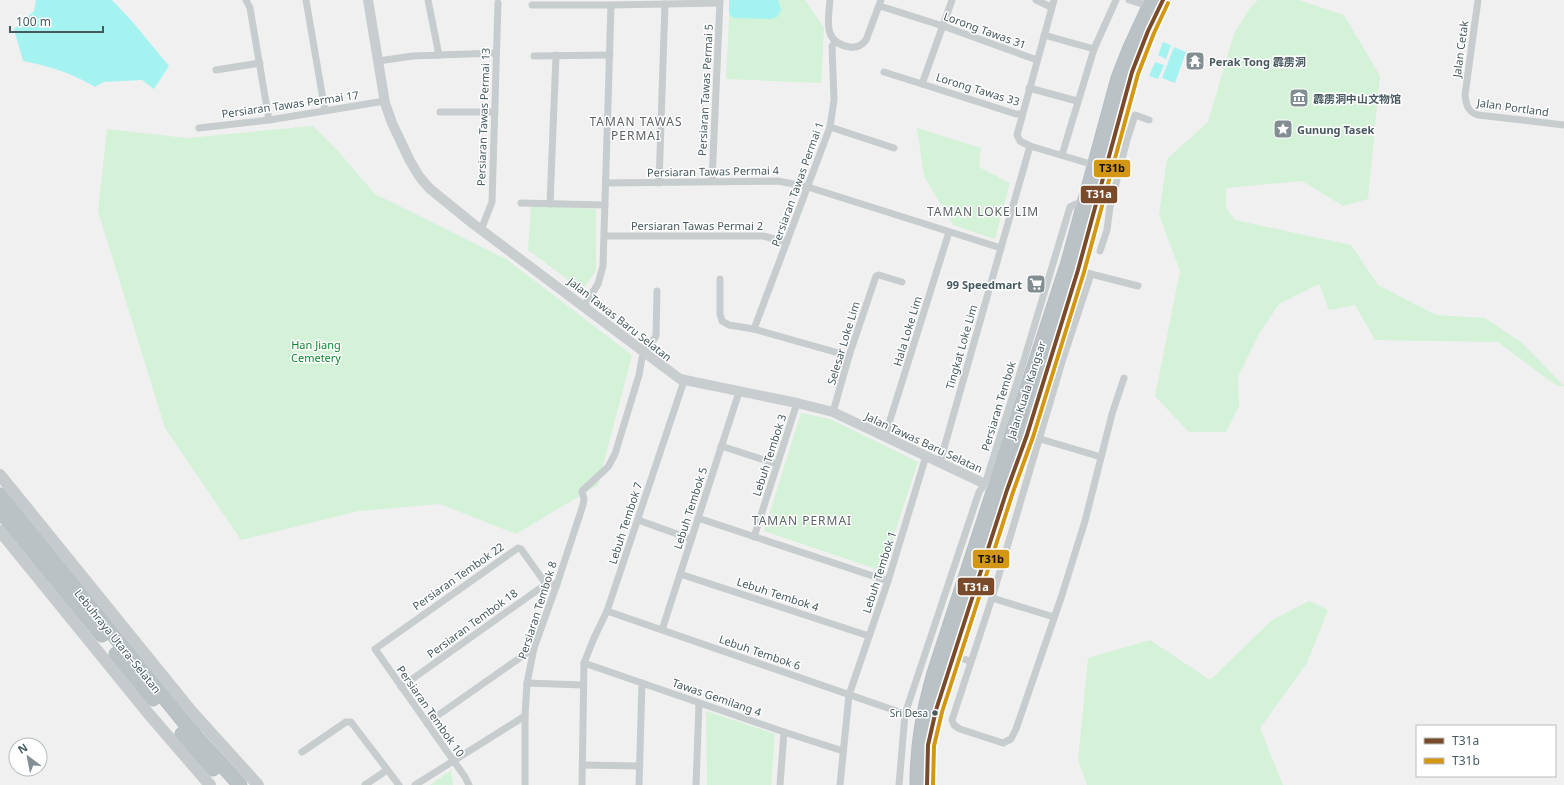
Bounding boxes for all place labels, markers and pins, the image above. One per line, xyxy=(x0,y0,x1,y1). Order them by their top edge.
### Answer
temple icon: Perak Tong 霹雳洞 xyxy=(1184,50,1206,72)
place label: Perak Tong 霹雳洞 xyxy=(1209,54,1306,69)
museum icon: 霹雳洞中山文物馆 xyxy=(1288,87,1310,109)
place label: 霹雳洞中山文物馆 xyxy=(1313,91,1401,106)
place icon: Gunung Tasek xyxy=(1272,118,1294,140)
place label: Gunung Tasek xyxy=(1297,122,1375,137)
supermarket icon: 99 Speedmart xyxy=(1025,273,1047,295)
place label: 99 Speedmart xyxy=(946,277,1022,292)
place label: Sri Desa xyxy=(890,706,928,720)
marker: Sri Desa xyxy=(930,708,940,718)

